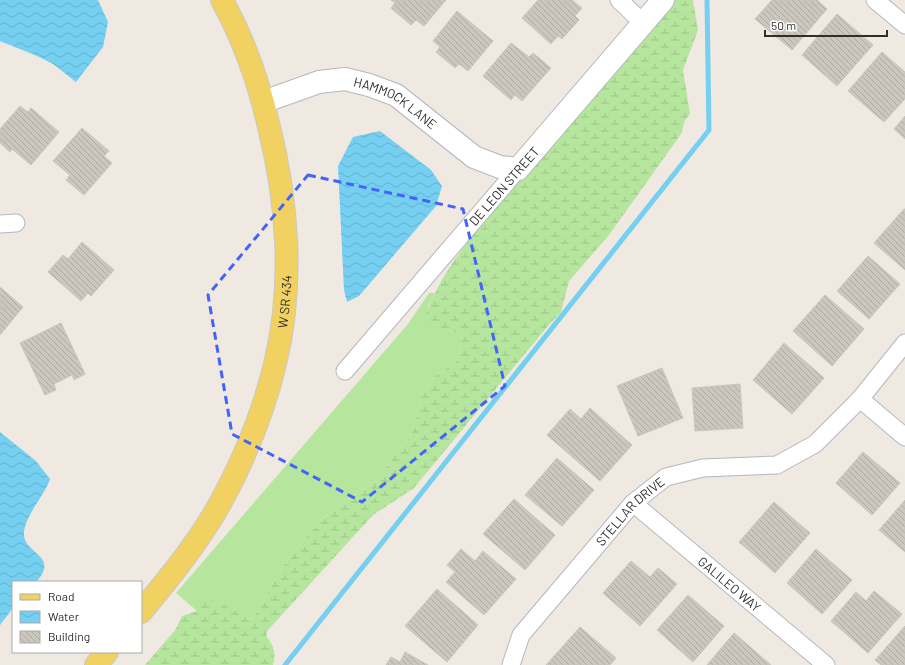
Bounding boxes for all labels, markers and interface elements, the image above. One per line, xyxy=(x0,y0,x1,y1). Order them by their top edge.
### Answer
scale bar xyxy=(765,12,887,38)
text: 50 m xyxy=(771,18,796,32)
street label: HAMMOCK LANE xyxy=(352,74,440,132)
street label: DE LEON STREET xyxy=(465,143,543,229)
street label: W SR 434 xyxy=(274,275,294,329)
street label: STELLAR DRIVE xyxy=(592,473,668,549)
street label: GALILEO WAY xyxy=(695,553,764,615)
legend xyxy=(12,581,142,653)
text: Road xyxy=(48,589,75,603)
text: Water xyxy=(48,609,80,623)
text: Building xyxy=(48,629,90,643)

